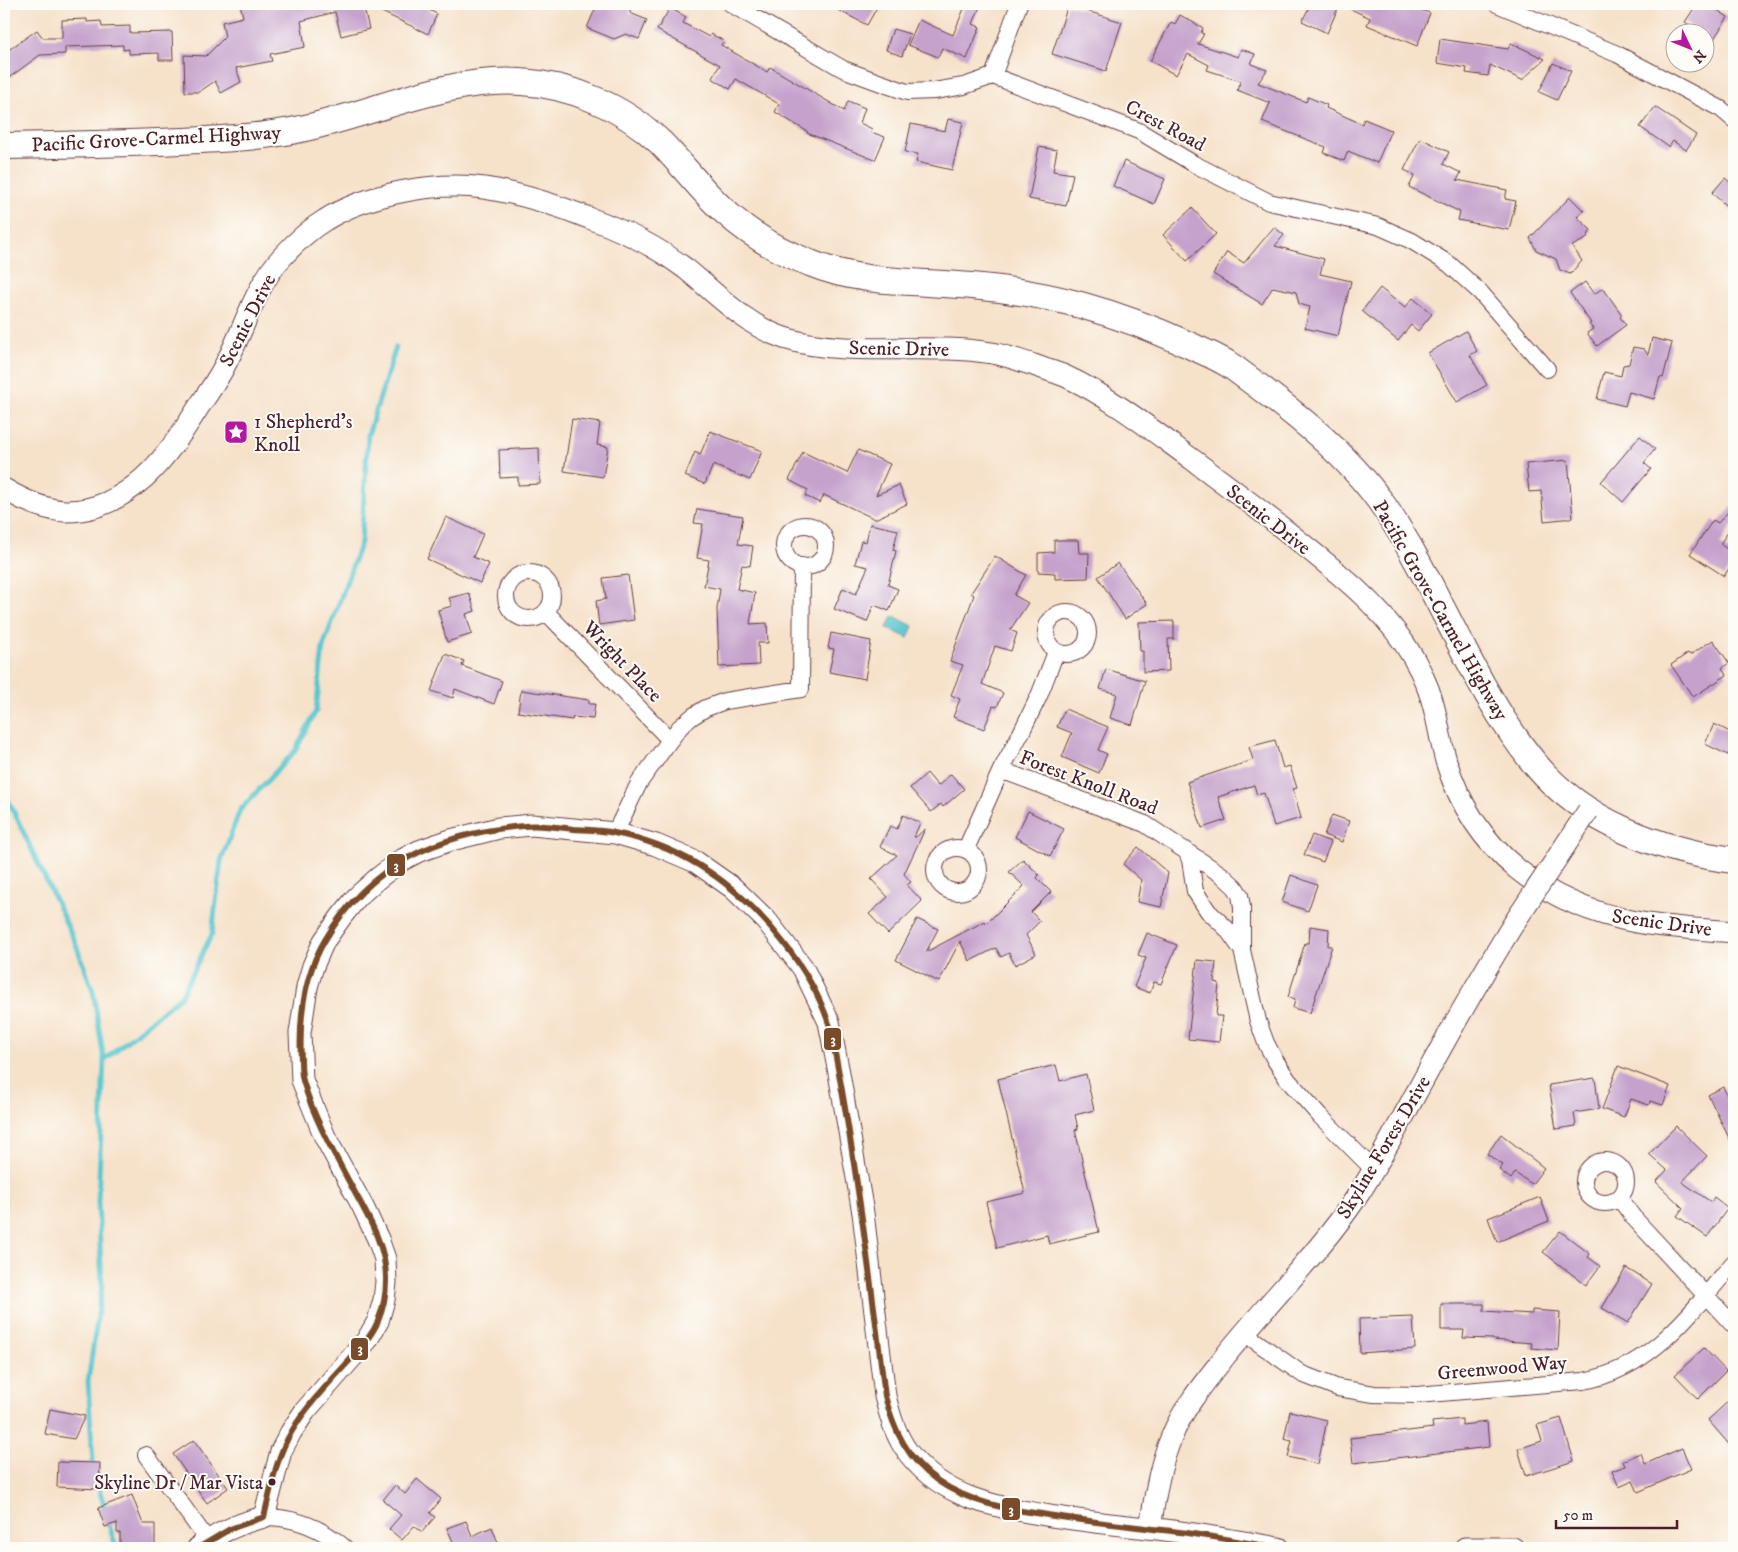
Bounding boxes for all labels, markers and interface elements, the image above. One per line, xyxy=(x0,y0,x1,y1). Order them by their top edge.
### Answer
north arrow xyxy=(1666,22,1716,72)
text: N xyxy=(1688,46,1709,67)
street label: Crest Road xyxy=(1121,95,1210,158)
street label: Pacific Grove-Carmel Highway xyxy=(31,120,282,159)
street label: Scenic Drive xyxy=(214,270,282,371)
street label: Scenic Drive xyxy=(849,336,949,363)
place label: 1 Shepherd's Knoll xyxy=(254,410,353,458)
place icon: 1 Shepherd's Knoll xyxy=(223,419,249,445)
street label: Scenic Drive xyxy=(1221,479,1315,561)
street label: Pacific Grove-Carmel Highway xyxy=(1366,496,1513,726)
street label: Wright Place xyxy=(576,615,667,708)
street label: Forest Knoll Road xyxy=(1016,746,1161,821)
line badge: 3 xyxy=(386,853,406,877)
text: 3 xyxy=(393,857,399,875)
street label: Scenic Drive xyxy=(1610,904,1713,943)
line badge: 3 xyxy=(823,1027,842,1051)
text: 3 xyxy=(830,1031,836,1049)
street label: Skyline Forest Drive xyxy=(1332,1072,1437,1224)
line badge: 3 xyxy=(350,1337,369,1361)
text: 3 xyxy=(357,1340,363,1358)
street label: Greenwood Way xyxy=(1436,1350,1568,1387)
place label: Skyline Dr / Mar Vista xyxy=(94,1472,263,1495)
marker: Skyline Dr / Mar Vista xyxy=(267,1477,277,1487)
line badge: 3 xyxy=(1001,1497,1021,1521)
scale bar xyxy=(1556,1497,1677,1529)
text: 3 xyxy=(1008,1501,1014,1519)
text: 50 m xyxy=(1563,1506,1593,1525)

